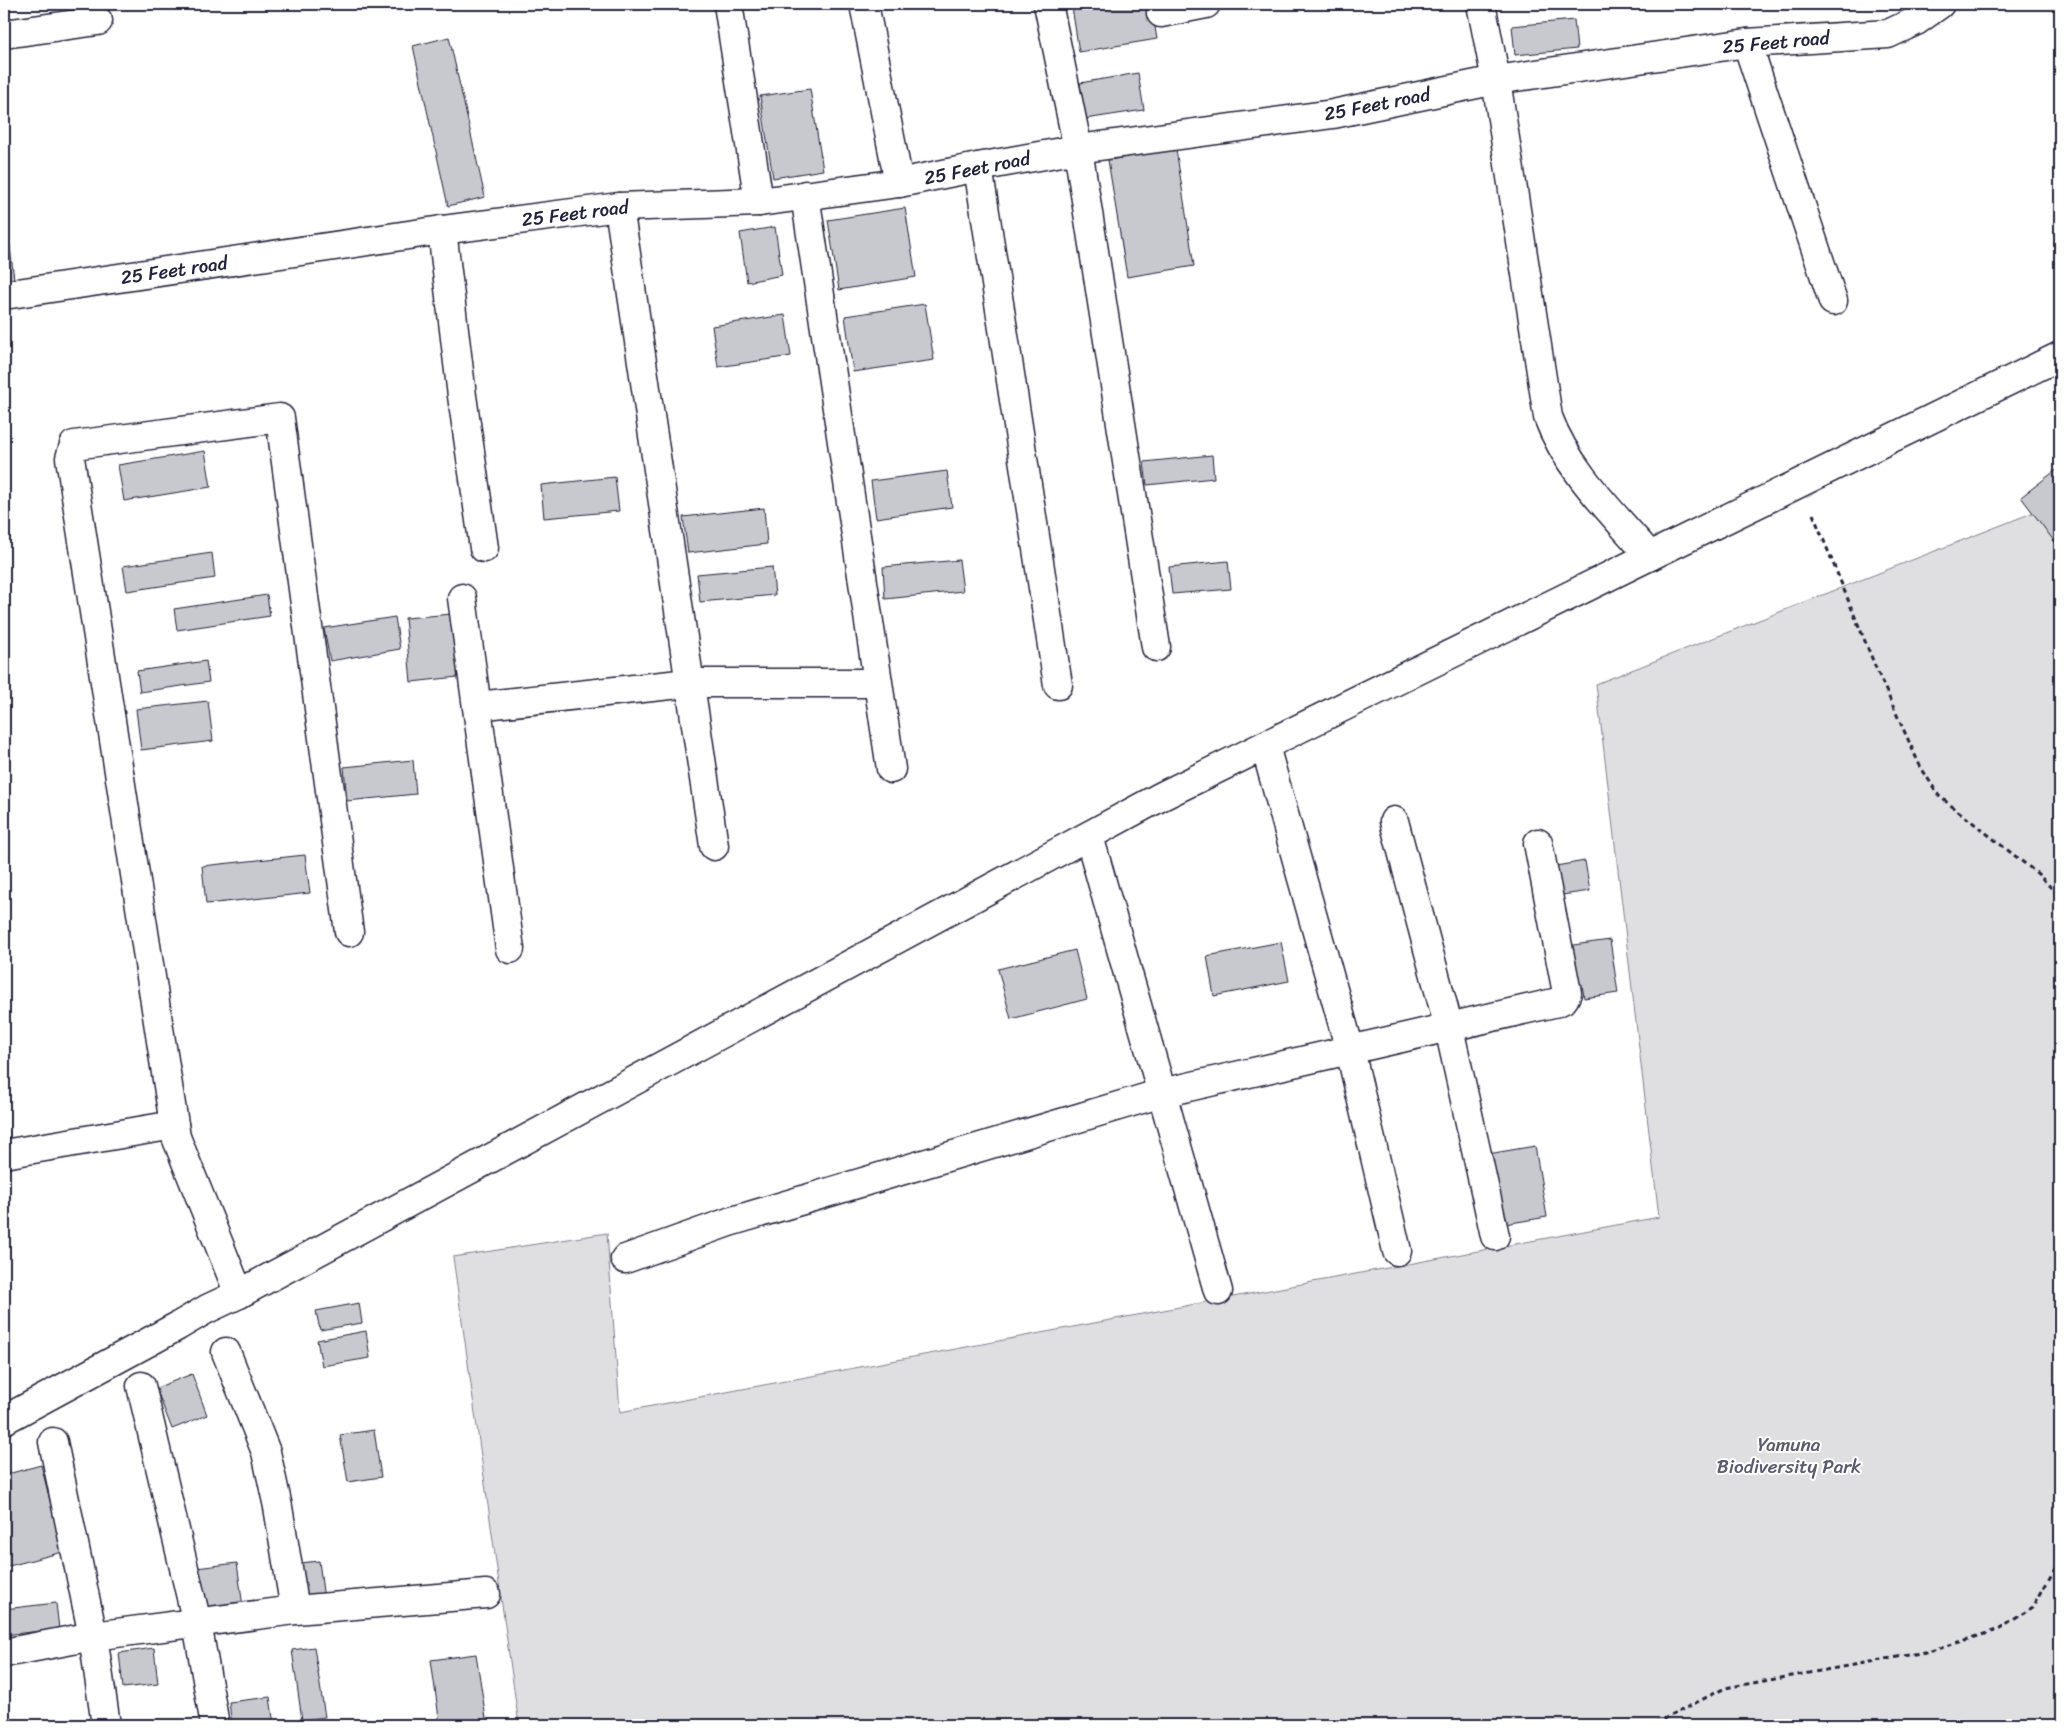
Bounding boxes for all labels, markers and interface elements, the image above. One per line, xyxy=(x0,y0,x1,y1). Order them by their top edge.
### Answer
street label: 25 Feet road xyxy=(1721,21,1833,63)
street label: 25 Feet road xyxy=(1321,77,1435,130)
street label: 25 Feet road xyxy=(921,141,1035,194)
street label: 25 Feet road xyxy=(520,190,632,236)
street label: 25 Feet road xyxy=(119,246,231,294)
park label: Yamuna Biodiversity Park xyxy=(1717,1428,1861,1483)

